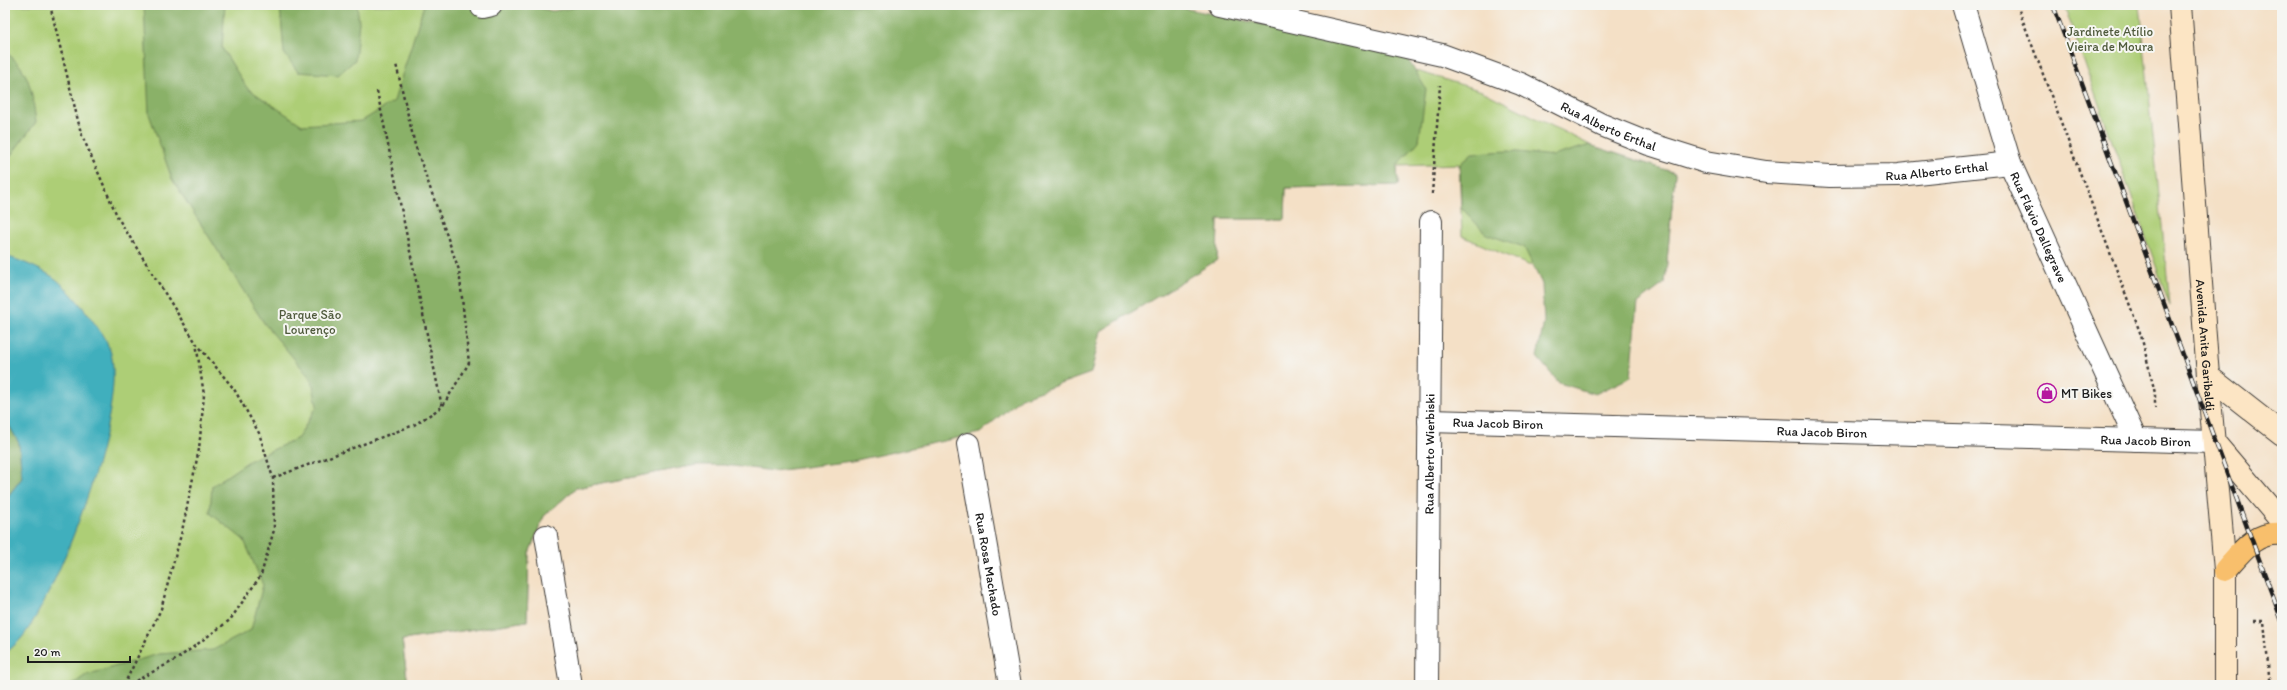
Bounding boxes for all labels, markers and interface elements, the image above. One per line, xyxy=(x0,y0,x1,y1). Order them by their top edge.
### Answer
park label: Jardinete Atílio Vieira de Moura xyxy=(2067,24,2154,54)
street label: Rua Alberto Erthal xyxy=(1558,98,1658,154)
street label: Rua Alberto Erthal xyxy=(1885,158,1989,183)
street label: Rua Flávio Dallegrave xyxy=(2007,169,2070,285)
street label: Avenida Anita Garibaldi xyxy=(2193,279,2218,412)
park label: Parque São Lourenço xyxy=(279,307,342,337)
shop icon: MT Bikes xyxy=(2036,382,2058,404)
place label: MT Bikes xyxy=(2061,386,2112,401)
street label: Rua Alberto Wierbiski xyxy=(1421,394,1438,514)
street label: Rua Jacob Biron xyxy=(1452,415,1544,432)
street label: Rua Jacob Biron xyxy=(1776,423,1868,441)
street label: Rua Jacob Biron xyxy=(2100,432,2192,449)
street label: Rua Rosa Machado xyxy=(972,511,1005,617)
scale bar xyxy=(28,638,130,664)
text: 20 m xyxy=(34,645,61,659)

